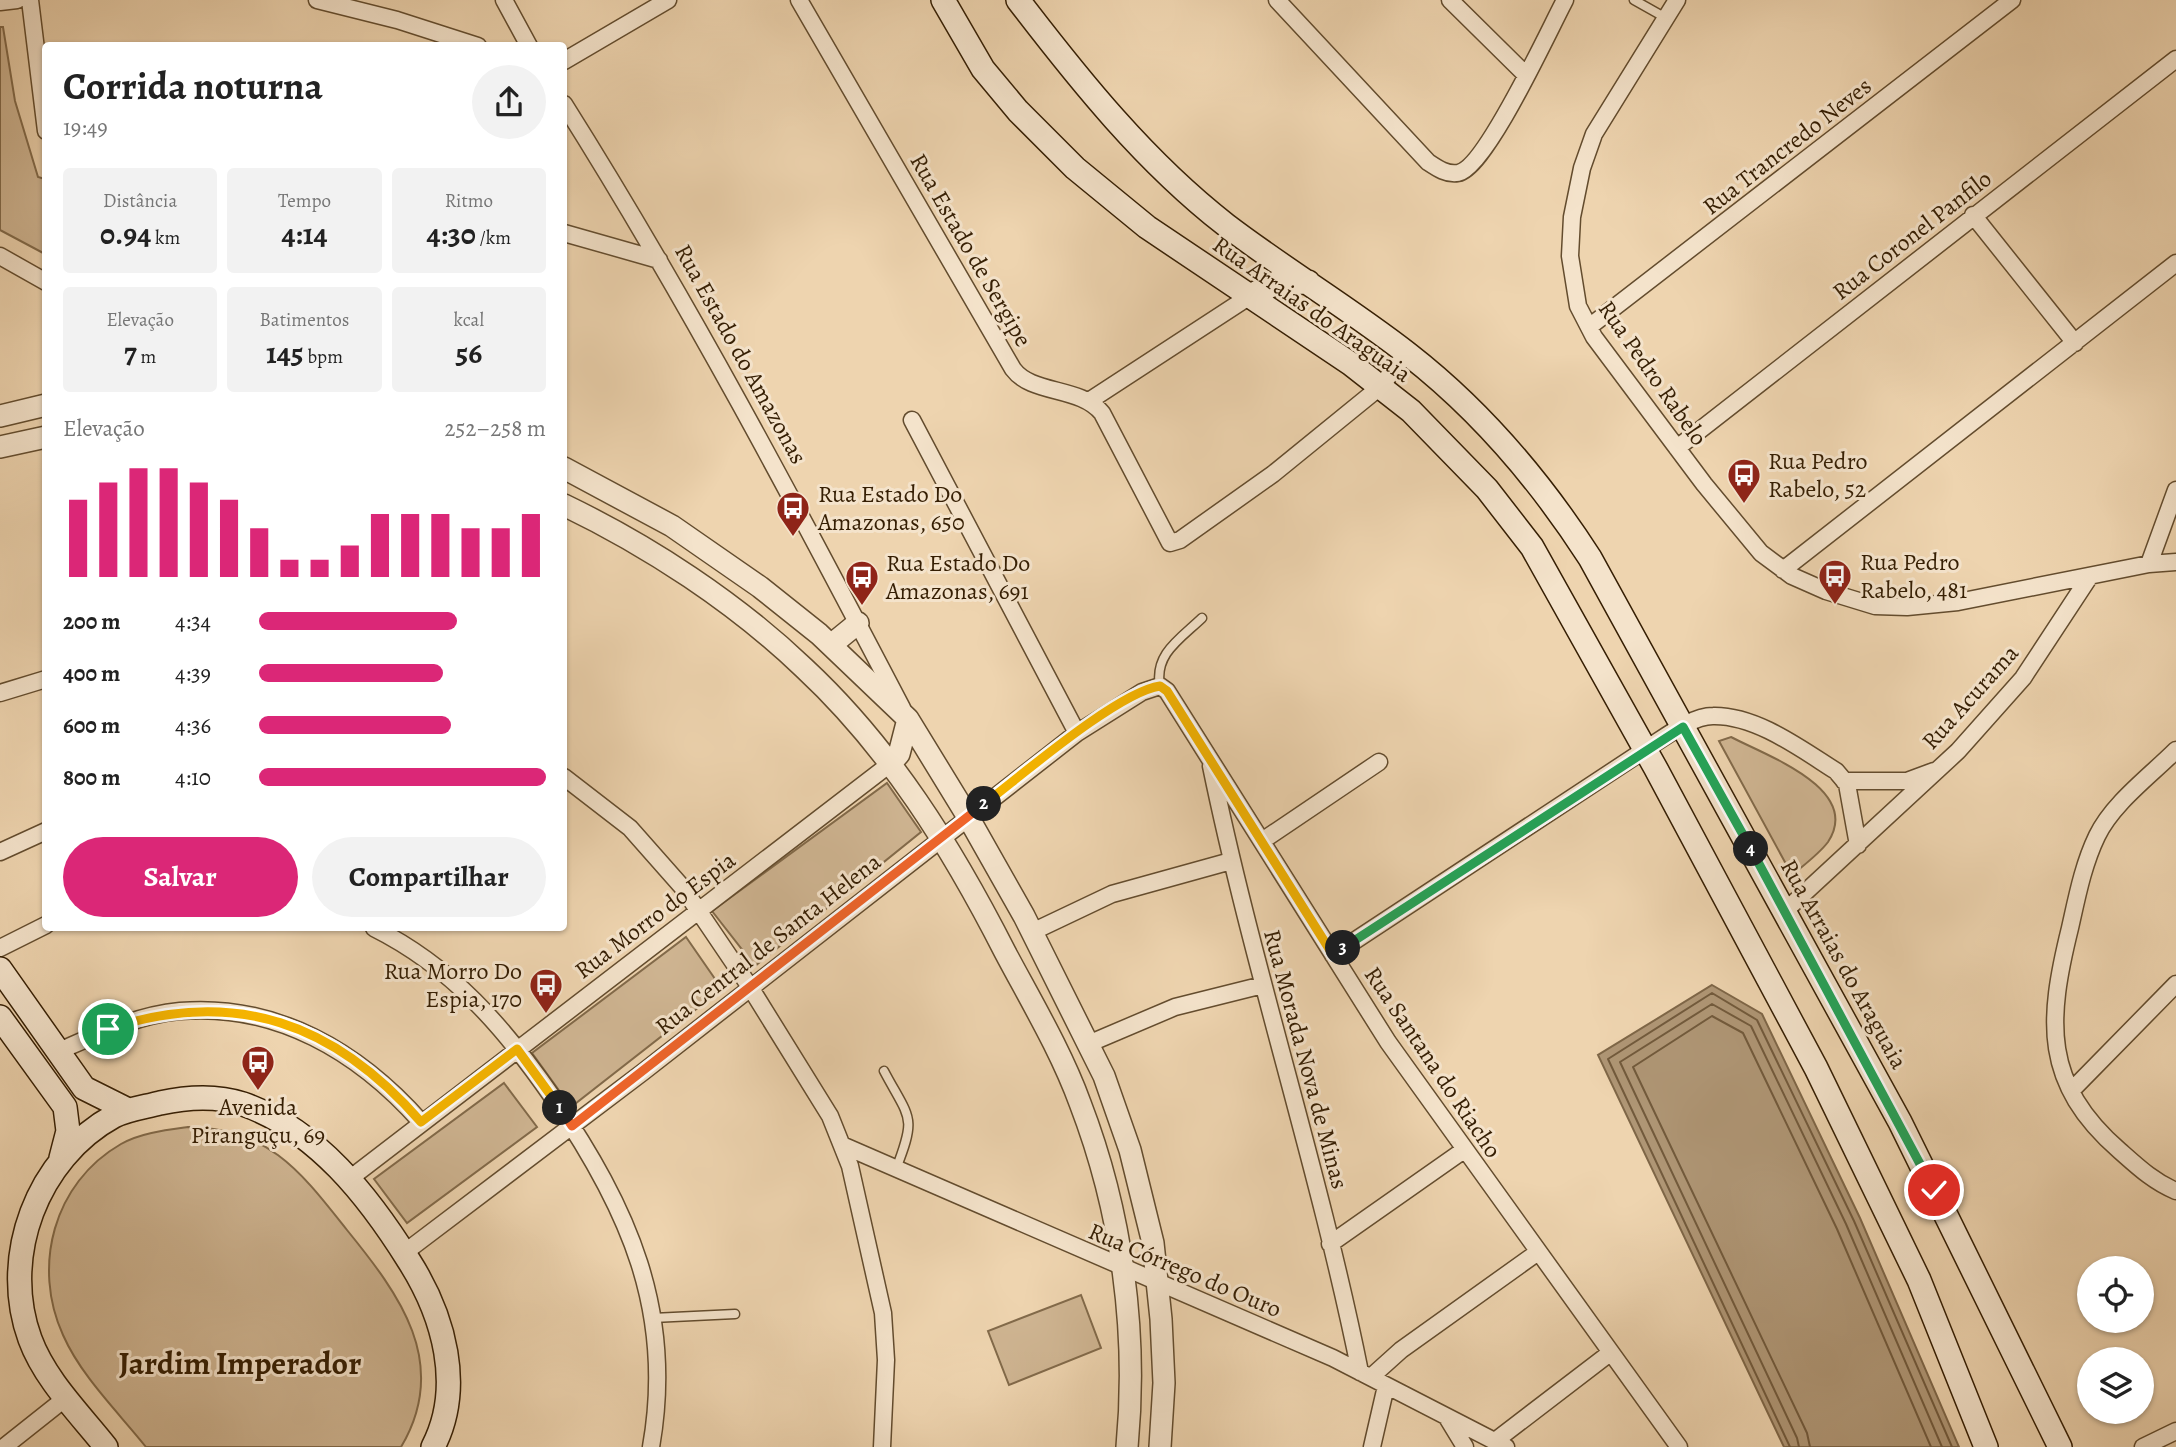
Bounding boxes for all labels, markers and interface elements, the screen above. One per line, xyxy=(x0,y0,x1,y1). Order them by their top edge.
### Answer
text: Corrida noturna xyxy=(63,60,323,112)
button: share xyxy=(472,65,546,139)
street label: Rua Trancredo Neves xyxy=(1696,70,1878,222)
text: 19:49 xyxy=(63,112,108,143)
street label: Rua Estado de Sergipe xyxy=(903,148,1039,352)
street label: Rua Coronel Panfilo xyxy=(1826,163,1998,307)
text: Distância xyxy=(103,188,177,214)
text: Tempo xyxy=(278,188,331,214)
text: Ritmo xyxy=(445,188,493,214)
text: 0.94 xyxy=(100,214,151,254)
text: 4:14 xyxy=(281,214,328,254)
text: 4:30 xyxy=(427,214,476,254)
text: km xyxy=(151,225,180,251)
text: /km xyxy=(476,225,511,251)
street label: Rua Arraias do Araguaia xyxy=(1206,228,1418,390)
street label: Rua Estado do Amazonas xyxy=(667,238,815,470)
street label: Rua Pedro Rabelo xyxy=(1591,294,1715,452)
text: Elevação xyxy=(106,307,174,333)
text: Batimentos xyxy=(260,307,349,333)
text: kcal xyxy=(454,307,484,333)
text: 7 xyxy=(124,333,137,373)
text: 145 xyxy=(266,333,304,373)
text: 56 xyxy=(455,333,482,373)
text: m xyxy=(137,344,156,370)
text: bpm xyxy=(304,344,343,370)
text: Elevação xyxy=(63,413,145,444)
text: 252–258 m xyxy=(445,413,546,444)
place label: Rua Pedro Rabelo, 52 xyxy=(1768,445,1868,505)
bus stop icon: Rua Pedro Rabelo, 52 xyxy=(1725,456,1763,505)
place label: Rua Estado Do Amazonas, 650 xyxy=(817,478,965,538)
bus stop icon: Rua Estado Do Amazonas, 650 xyxy=(774,489,812,538)
place label: Rua Pedro Rabelo, 481 xyxy=(1860,546,1967,606)
place label: Rua Estado Do Amazonas, 691 xyxy=(885,547,1030,607)
bus stop icon: Rua Pedro Rabelo, 481 xyxy=(1816,557,1854,606)
bus stop icon: Rua Estado Do Amazonas, 691 xyxy=(843,558,881,607)
text: 200 m xyxy=(63,606,121,637)
text: 4:34 xyxy=(175,606,211,637)
street label: Rua Acurama xyxy=(1914,637,2026,756)
text: 400 m xyxy=(63,658,120,689)
text: 4:39 xyxy=(175,658,211,689)
text: 600 m xyxy=(63,710,120,741)
text: 4:36 xyxy=(175,710,211,741)
text: 800 m xyxy=(63,762,120,793)
text: 4:10 xyxy=(175,762,211,793)
pin: 2 xyxy=(967,786,1002,822)
text: 2 xyxy=(979,790,988,816)
pin: 4 xyxy=(1734,832,1768,866)
text: 4 xyxy=(1746,835,1755,861)
button: Salvar xyxy=(63,837,298,917)
button: Compartilhar xyxy=(312,837,546,917)
street label: Rua Morro do Espia xyxy=(568,843,743,986)
street label: Rua Central de Santa Helena xyxy=(649,845,888,1042)
street label: Rua Arraias do Araguaia xyxy=(1773,853,1915,1075)
street label: Rua Morada Nova de Minas xyxy=(1256,926,1356,1192)
pin: 3 xyxy=(1326,930,1360,965)
text: 3 xyxy=(1338,934,1347,960)
place label: Rua Morro Do Espia, 170 xyxy=(384,955,522,1015)
street label: Rua Santana do Riacho xyxy=(1357,960,1509,1164)
bus stop icon: Rua Morro Do Espia, 170 xyxy=(527,966,565,1015)
pin xyxy=(78,999,138,1059)
icon: arrive xyxy=(89,1010,127,1048)
bus stop icon: Avenida Piranguçu, 69 xyxy=(239,1043,277,1092)
pin: 1 xyxy=(542,1090,578,1126)
place label: Avenida Piranguçu, 69 xyxy=(191,1091,325,1151)
text: 1 xyxy=(556,1094,563,1120)
pin xyxy=(1904,1160,1964,1220)
icon: check xyxy=(1915,1171,1953,1209)
street label: Rua Córrego do Ouro xyxy=(1084,1215,1286,1325)
map controls xyxy=(2077,1256,2154,1424)
button: locate xyxy=(2077,1256,2154,1333)
district label: Jardim Imperador xyxy=(119,1341,361,1385)
button: layers xyxy=(2077,1347,2154,1424)

